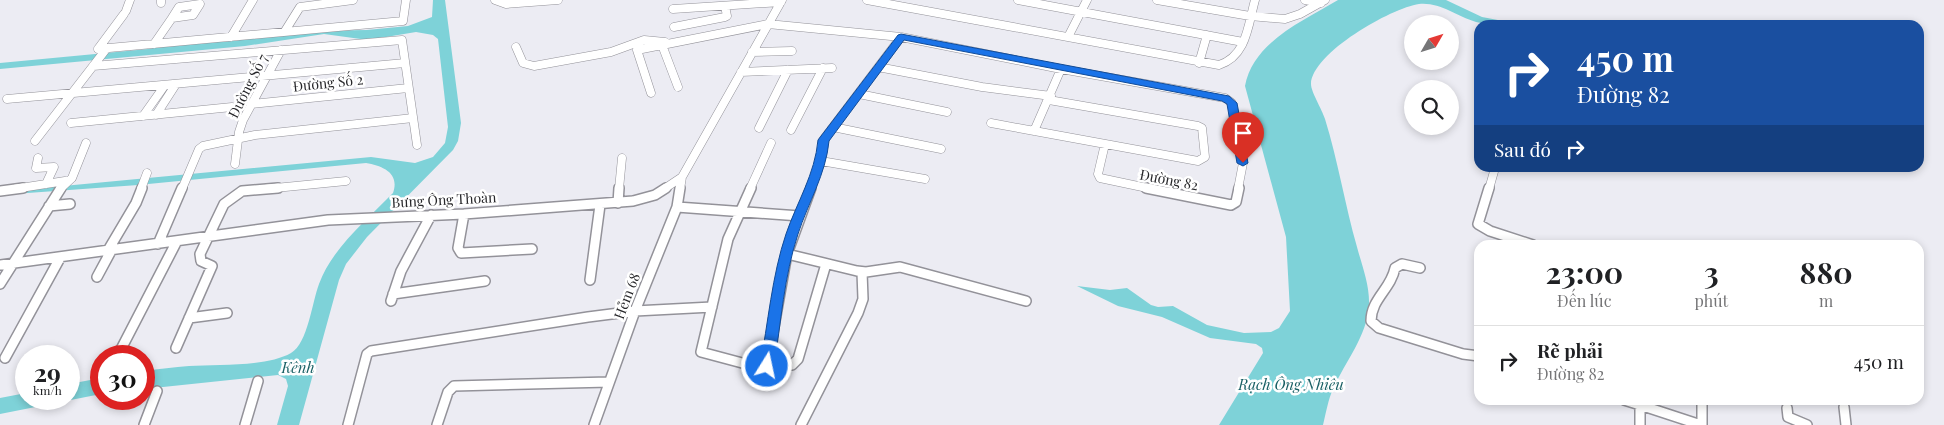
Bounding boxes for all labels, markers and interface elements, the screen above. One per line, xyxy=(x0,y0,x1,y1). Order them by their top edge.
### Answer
north arrow xyxy=(1404,15,1459,70)
map controls xyxy=(1404,15,1459,135)
text: 450 m xyxy=(1577,34,1674,81)
icon: right xyxy=(1494,40,1559,105)
street label: Đường Số 7 xyxy=(222,49,272,121)
street label: Đường Số 2 xyxy=(292,67,364,96)
text: Đường 82 xyxy=(1577,79,1670,109)
button: search xyxy=(1404,80,1459,135)
pin xyxy=(1222,112,1264,163)
icon: arrive xyxy=(1229,119,1257,147)
icon: right xyxy=(1561,135,1589,163)
text: Sau đó xyxy=(1494,136,1551,162)
street label: Đường 82 xyxy=(1138,165,1200,195)
street label: Bưng Ông Thoàn xyxy=(391,187,498,212)
text: 23:00 xyxy=(1545,252,1623,292)
text: 3 xyxy=(1704,252,1719,292)
text: 880 xyxy=(1800,252,1853,292)
street label: Hẻm 68 xyxy=(609,270,644,322)
text: Đến lúc xyxy=(1557,290,1611,311)
text: phút xyxy=(1695,290,1728,311)
text: m xyxy=(1819,290,1833,311)
text: Rẽ phải xyxy=(1537,337,1603,363)
position arrow xyxy=(740,339,792,391)
speed limit sign: 30 xyxy=(90,345,155,410)
icon: right xyxy=(1494,347,1522,375)
text: 450 m xyxy=(1854,348,1904,374)
text: 29 xyxy=(34,355,61,388)
water label: Kênh xyxy=(280,357,315,377)
text: Đường 82 xyxy=(1537,363,1604,384)
water label: Rạch Ông Nhiêu xyxy=(1237,374,1344,394)
text: km/h xyxy=(33,382,62,398)

